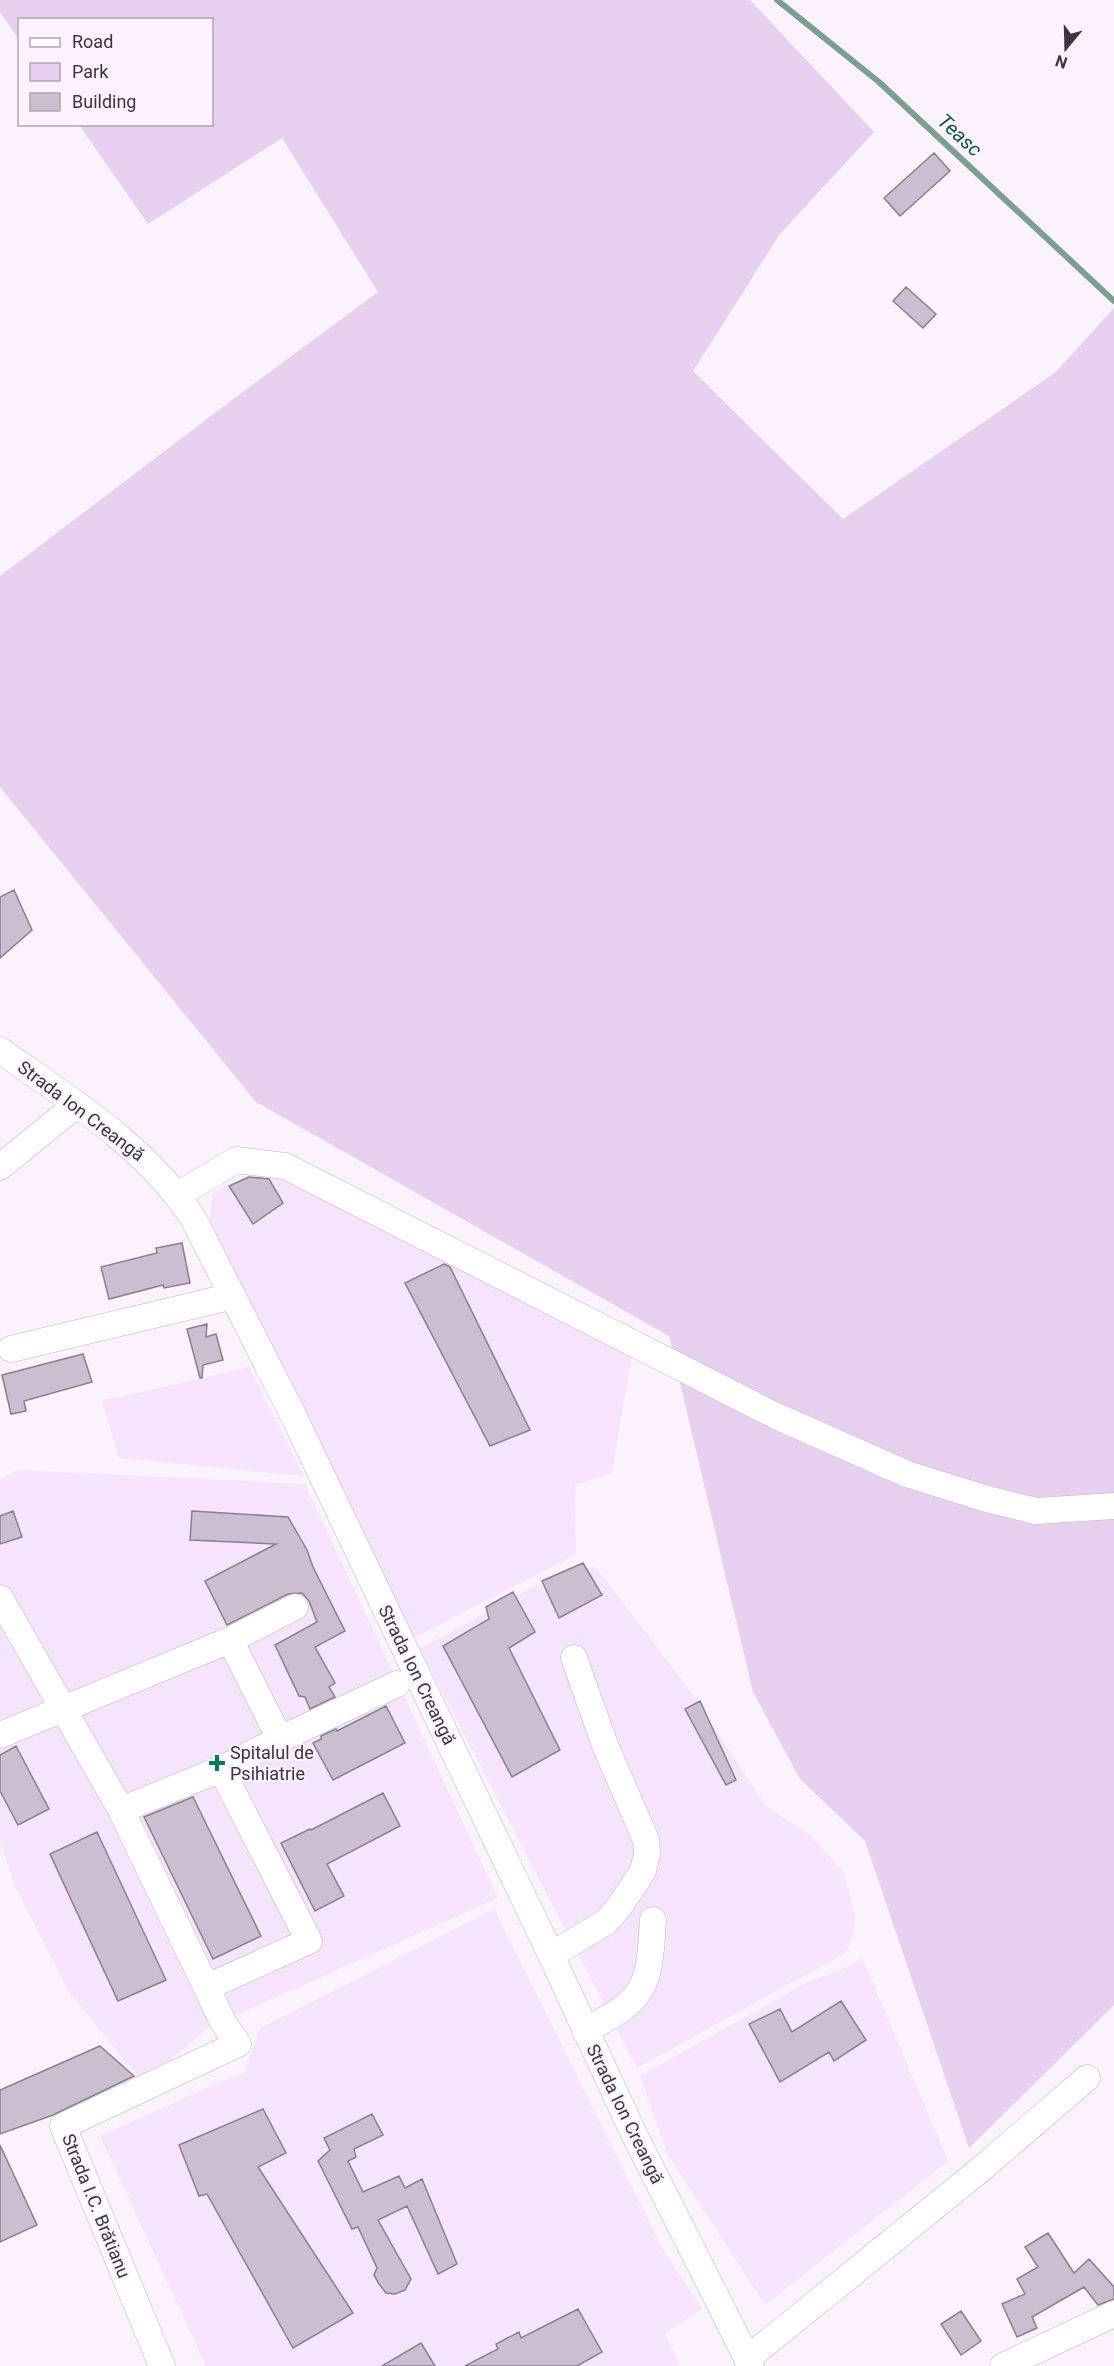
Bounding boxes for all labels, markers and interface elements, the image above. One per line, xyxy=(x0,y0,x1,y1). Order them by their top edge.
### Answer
legend xyxy=(18,18,213,126)
north arrow xyxy=(1036,18,1096,78)
text: Road xyxy=(72,31,113,52)
text: N xyxy=(1053,51,1070,73)
text: Park xyxy=(72,61,109,82)
text: Building xyxy=(72,91,136,112)
water label: Teasc xyxy=(933,109,987,161)
street label: Strada Ion Creangă xyxy=(14,1056,149,1165)
street label: Strada Ion Creangă xyxy=(374,1601,460,1748)
place label: Spitalul de Psihiatrie xyxy=(230,1742,314,1784)
marker: Spitalul de Psihiatrie xyxy=(208,1754,226,1772)
street label: Strada Ion Creangă xyxy=(582,2040,668,2187)
street label: Strada I.C. Brătianu xyxy=(58,2131,135,2281)

